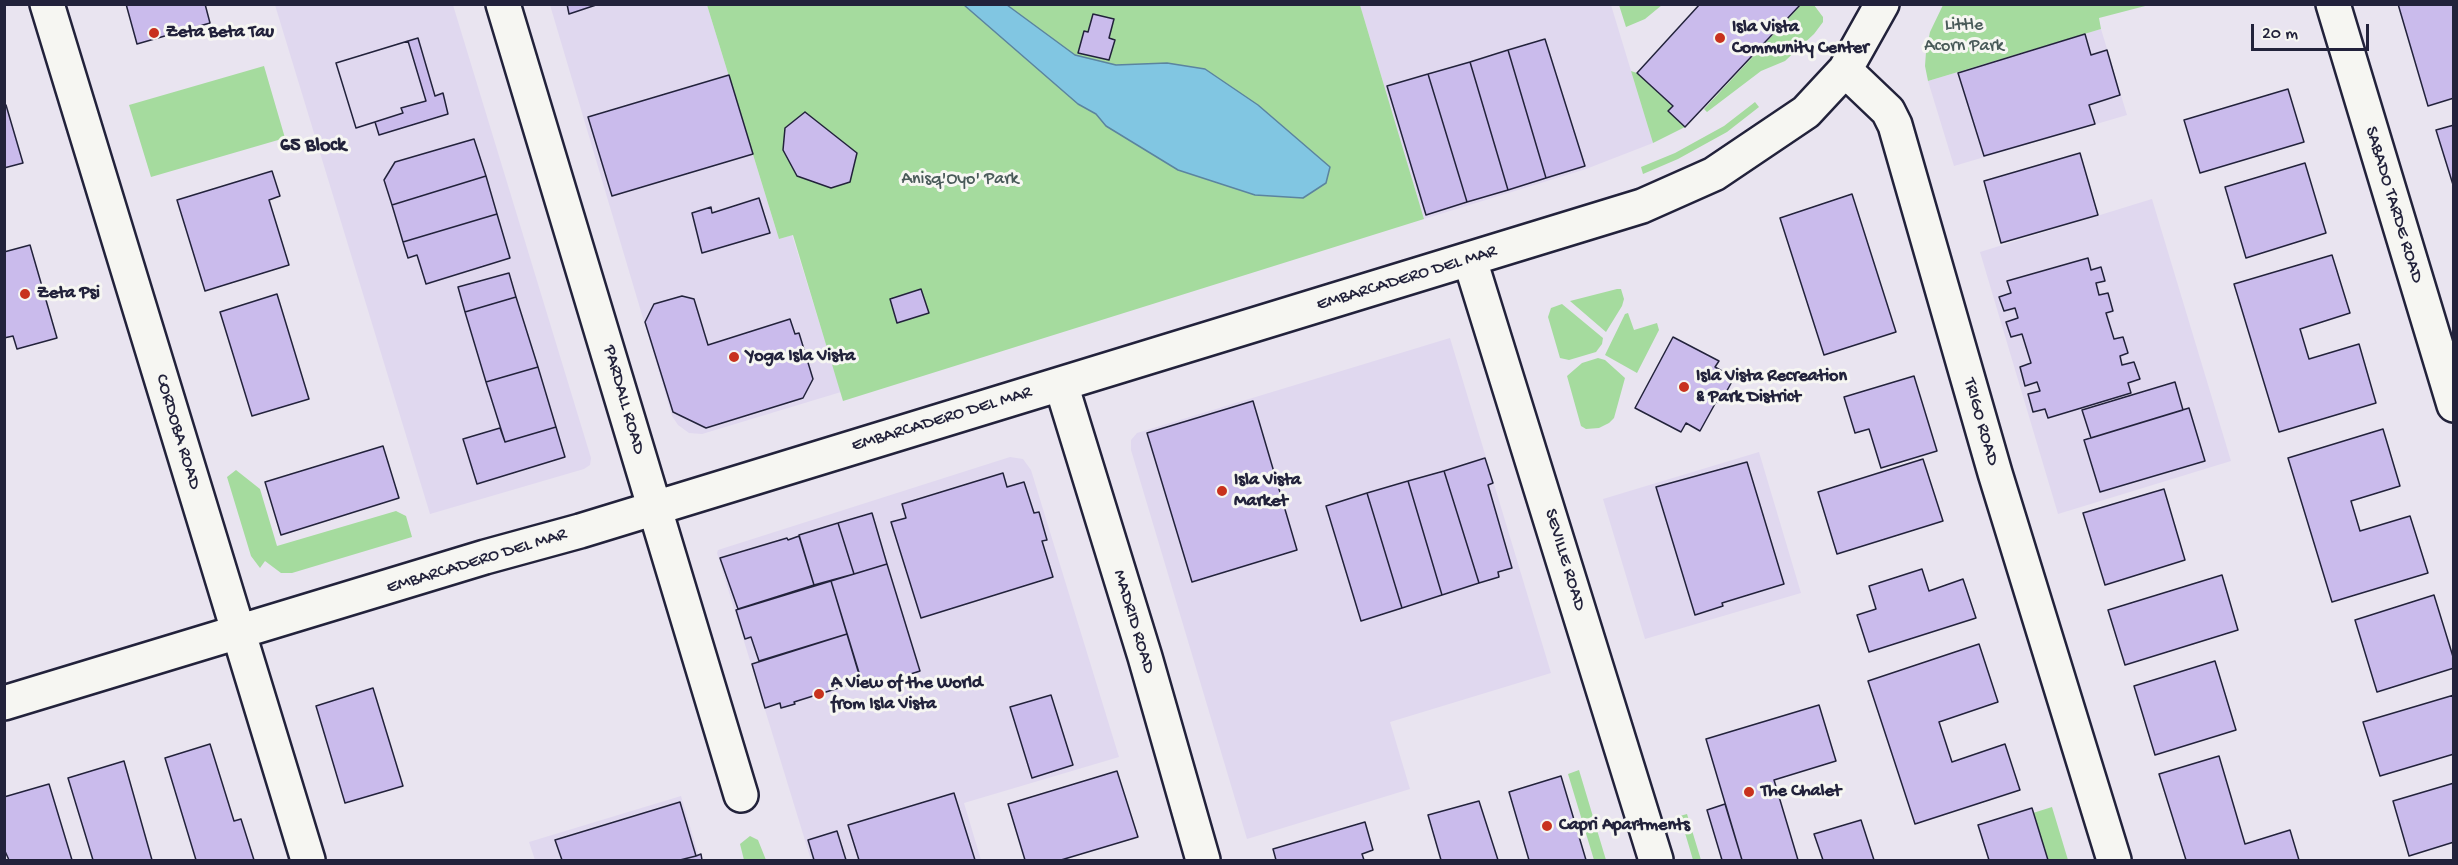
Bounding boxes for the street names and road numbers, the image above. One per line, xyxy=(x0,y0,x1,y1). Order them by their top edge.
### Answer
street label: SABADO TARDE ROAD xyxy=(2359,124,2427,286)
street label: EMBARCADERO DEL MAR xyxy=(1314,241,1500,317)
street label: PARDALL ROAD xyxy=(597,343,649,457)
street label: CORDOBA ROAD xyxy=(149,372,205,492)
street label: TRIGO ROAD xyxy=(1957,376,2003,468)
street label: EMBARCADERO DEL MAR xyxy=(849,382,1035,458)
street label: SEVILLE ROAD xyxy=(1538,507,1590,613)
street label: EMBARCADERO DEL MAR xyxy=(384,524,570,600)
street label: MADRID ROAD xyxy=(1107,568,1159,676)

